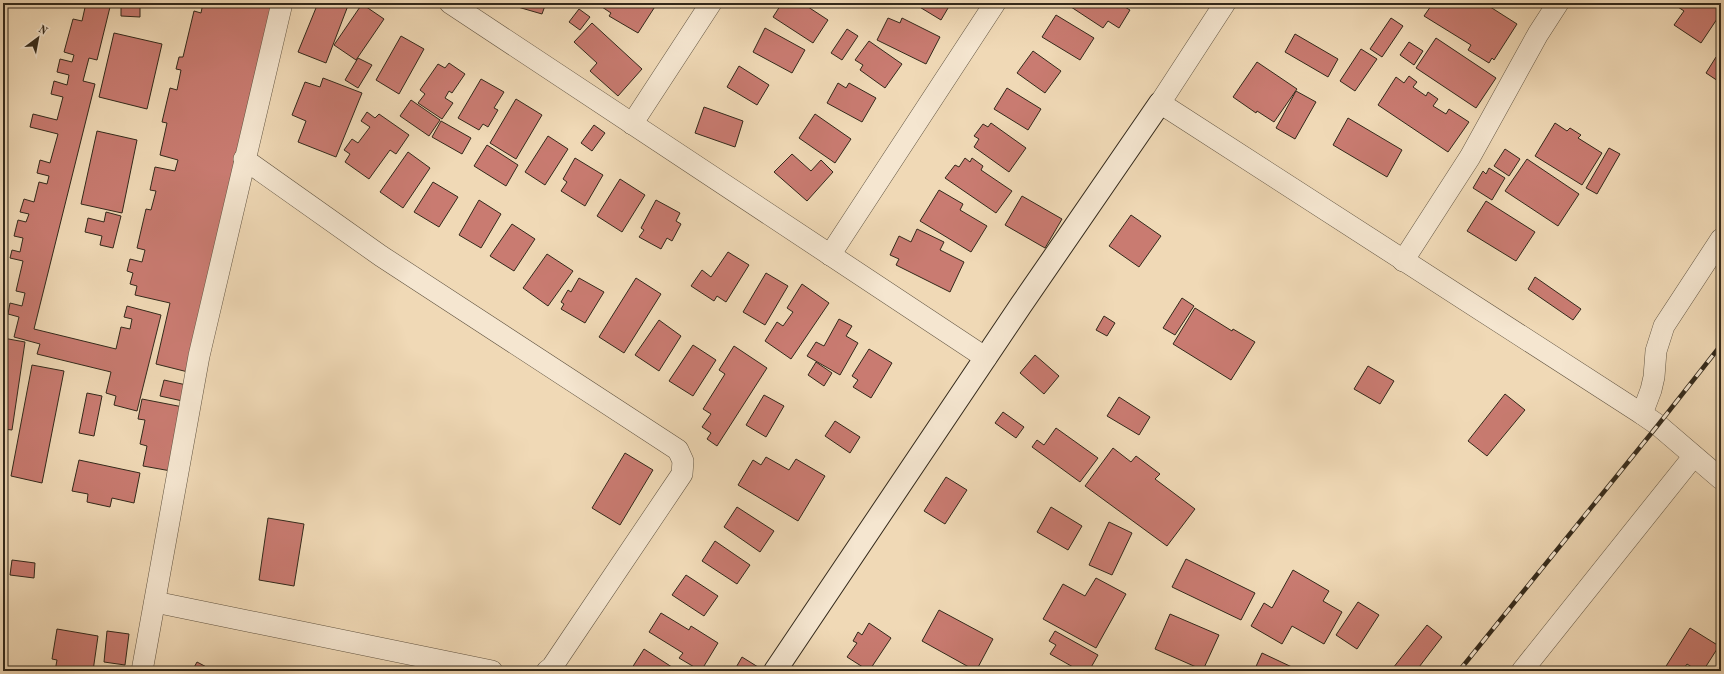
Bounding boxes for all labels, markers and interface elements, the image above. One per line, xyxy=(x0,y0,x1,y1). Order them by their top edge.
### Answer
north arrow xyxy=(18,18,58,58)
text: N xyxy=(36,24,49,38)

